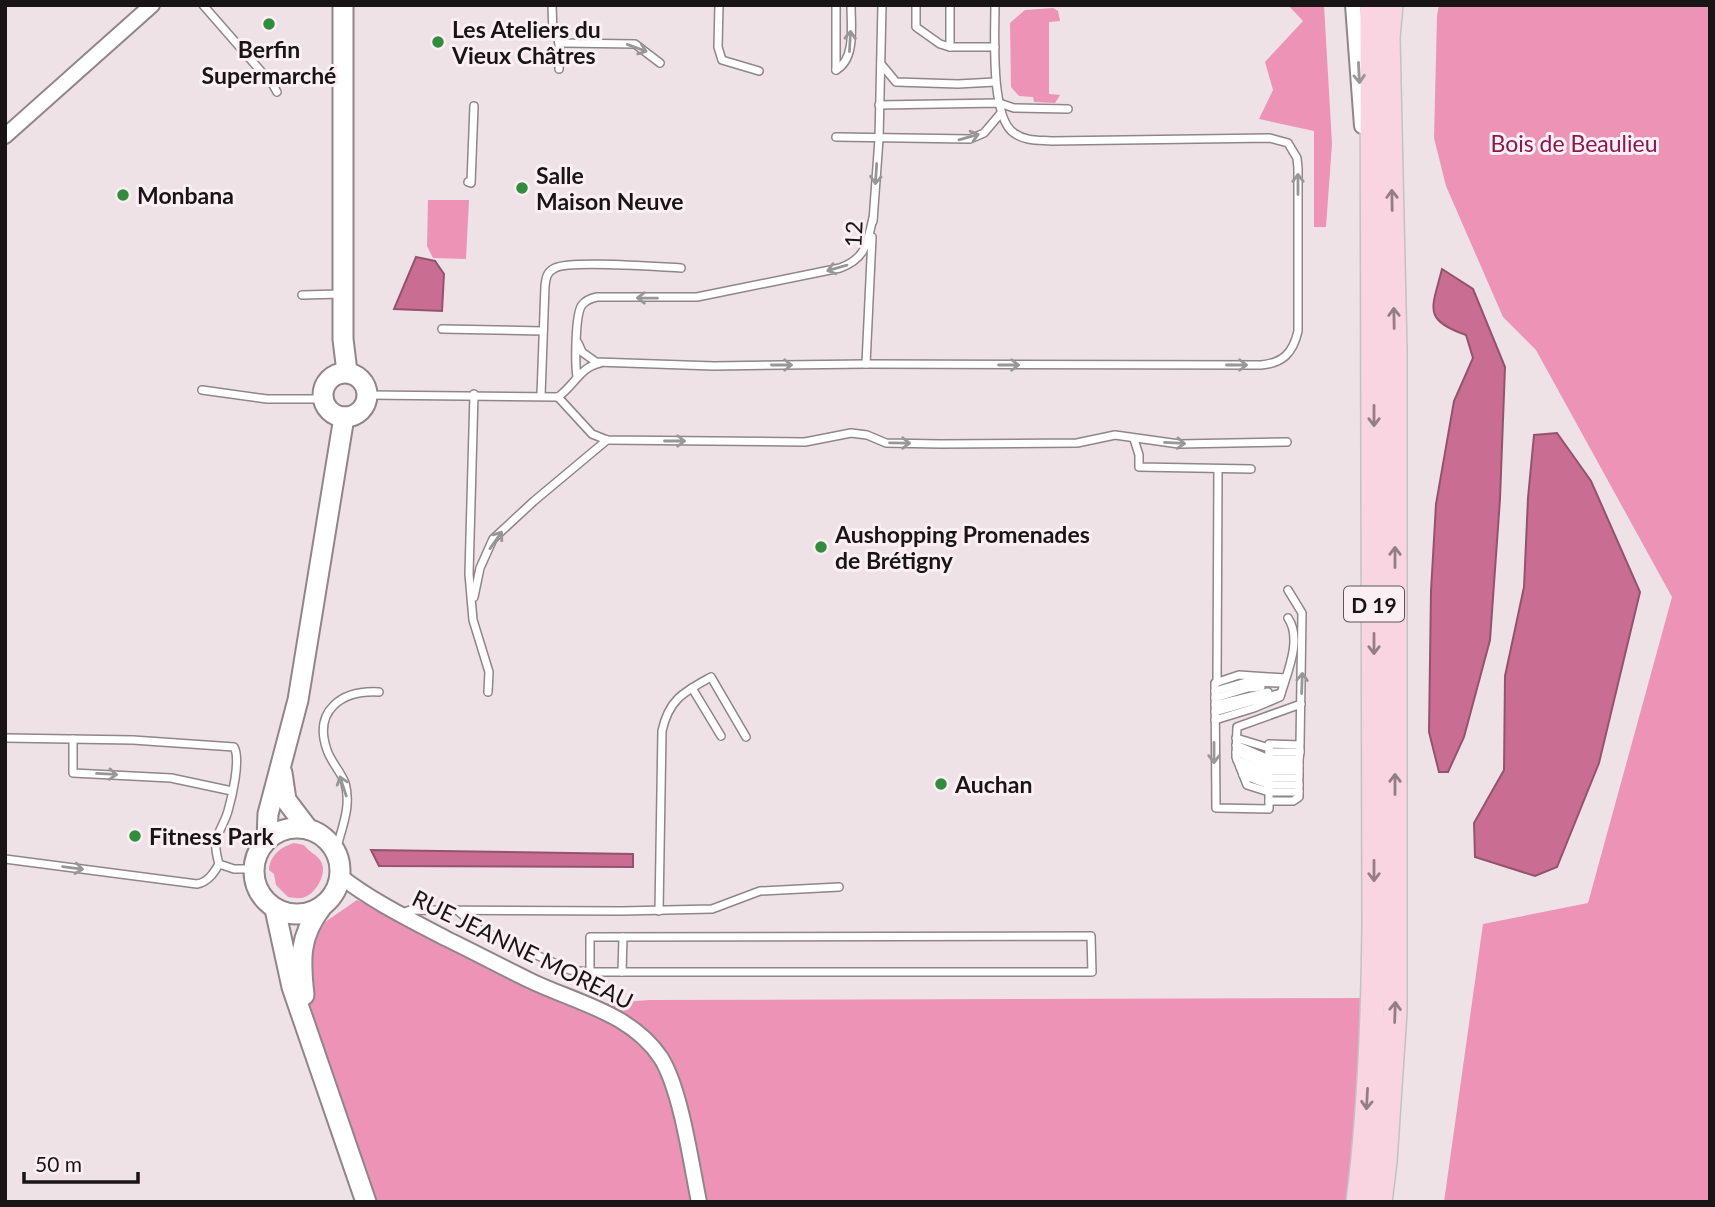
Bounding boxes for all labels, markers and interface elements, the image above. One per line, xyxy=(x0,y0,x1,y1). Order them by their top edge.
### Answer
place label: Les Ateliers du Vieux Châtres xyxy=(451,15,601,69)
marker: Berfin Supermarché xyxy=(261,16,277,32)
one-way arrow xyxy=(843,29,856,52)
marker: Les Ateliers du Vieux Châtres xyxy=(430,34,446,50)
place label: Berfin Supermarché xyxy=(202,35,336,89)
one-way arrow xyxy=(626,43,647,55)
one-way arrow xyxy=(1353,61,1366,84)
park label: Bois de Beaulieu xyxy=(1490,129,1658,157)
one-way arrow xyxy=(958,130,980,143)
place label: Salle Maison Neuve xyxy=(536,161,684,215)
one-way arrow xyxy=(869,162,882,184)
one-way arrow xyxy=(1291,173,1305,196)
marker: Salle Maison Neuve xyxy=(514,180,530,196)
place label: Monbana xyxy=(137,181,234,209)
marker: Monbana xyxy=(115,187,131,203)
one-way arrow xyxy=(1385,189,1398,212)
street label: 12 xyxy=(838,220,868,248)
one-way arrow xyxy=(826,263,848,276)
one-way arrow xyxy=(635,291,658,305)
one-way arrow xyxy=(1388,307,1401,330)
one-way arrow xyxy=(770,358,793,372)
one-way arrow xyxy=(998,358,1021,372)
one-way arrow xyxy=(1225,358,1248,372)
one-way arrow xyxy=(1367,405,1381,428)
one-way arrow xyxy=(663,434,686,448)
one-way arrow xyxy=(888,436,911,450)
one-way arrow xyxy=(1163,437,1186,450)
place label: Aushopping Promenades de Brétigny xyxy=(834,520,1090,574)
one-way arrow xyxy=(488,531,503,550)
marker: Aushopping Promenades de Brétigny xyxy=(813,539,829,555)
one-way arrow xyxy=(1388,545,1402,568)
road number: D 19 xyxy=(1344,586,1404,622)
one-way arrow xyxy=(1367,632,1381,655)
one-way arrow xyxy=(1295,671,1308,694)
one-way arrow xyxy=(1207,742,1221,765)
one-way arrow xyxy=(95,767,118,780)
place label: Auchan xyxy=(954,770,1032,798)
one-way arrow xyxy=(1388,773,1402,796)
one-way arrow xyxy=(335,775,348,797)
marker: Auchan xyxy=(933,776,949,792)
place label: Fitness Park xyxy=(149,822,275,850)
marker: Fitness Park xyxy=(127,828,143,844)
one-way arrow xyxy=(1367,860,1381,883)
one-way arrow xyxy=(61,862,84,875)
street label: RUE JEANNE MOREAU xyxy=(408,883,638,1015)
one-way arrow xyxy=(1388,1000,1402,1023)
one-way arrow xyxy=(1361,1087,1374,1110)
scale bar xyxy=(24,1140,138,1184)
text: 50 m xyxy=(35,1151,82,1176)

